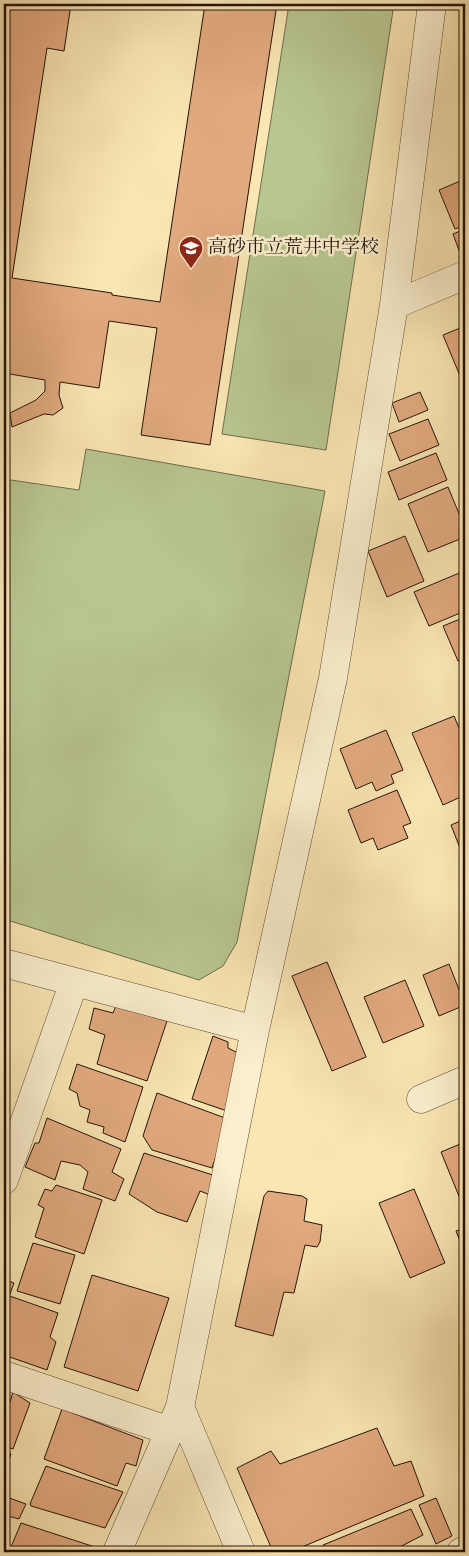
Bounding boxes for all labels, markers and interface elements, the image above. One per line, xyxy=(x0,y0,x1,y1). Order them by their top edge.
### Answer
school or university icon: 高砂市立荒井中学校 xyxy=(178,235,204,269)
place label: 高砂市立荒井中学校 xyxy=(208,236,379,258)

